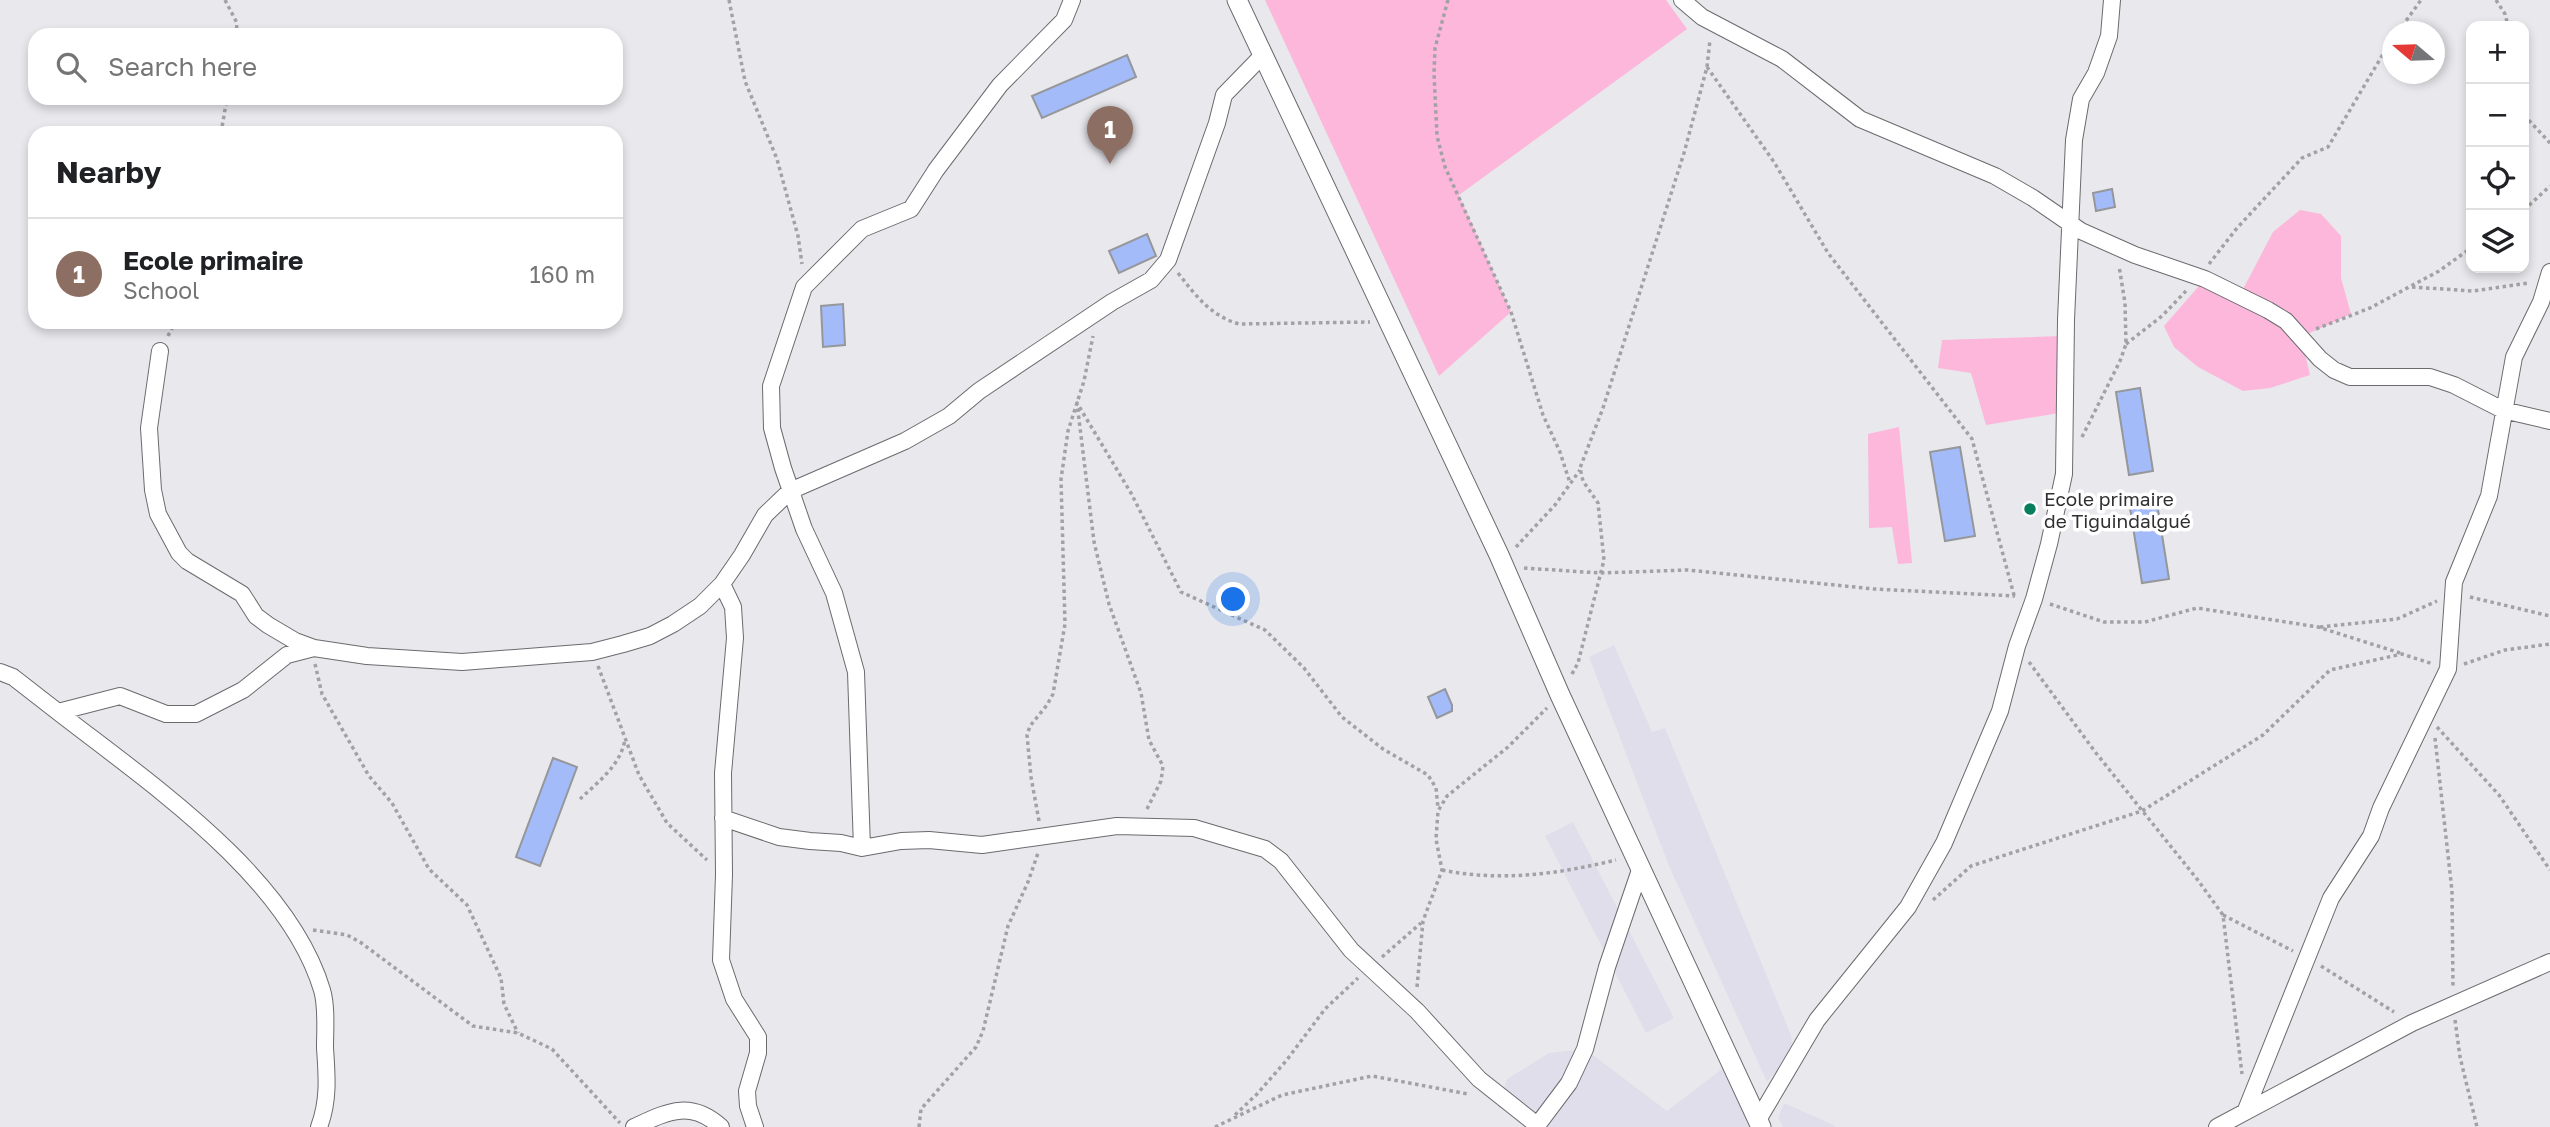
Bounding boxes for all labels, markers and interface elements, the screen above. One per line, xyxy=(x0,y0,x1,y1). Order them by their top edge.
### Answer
north arrow xyxy=(2382,21,2445,84)
map controls xyxy=(2466,21,2529,273)
button: + xyxy=(2466,21,2529,84)
search box xyxy=(28,28,623,105)
icon: search xyxy=(52,48,90,86)
text: Search here xyxy=(108,51,257,82)
button: − xyxy=(2466,84,2529,147)
pin: 1 xyxy=(1087,106,1133,164)
button: locate xyxy=(2466,147,2529,210)
text: Nearby xyxy=(56,154,161,190)
button: layers xyxy=(2466,210,2529,273)
text: Ecole primaire xyxy=(123,245,303,276)
text: 1 xyxy=(73,260,85,288)
text: 160 m xyxy=(530,260,595,288)
text: School xyxy=(123,276,199,304)
place label: Ecole primaire de Tiguindalgué xyxy=(2044,487,2191,532)
marker: Ecole primaire de Tiguindalgué xyxy=(2022,501,2038,517)
your location xyxy=(1216,582,1250,616)

